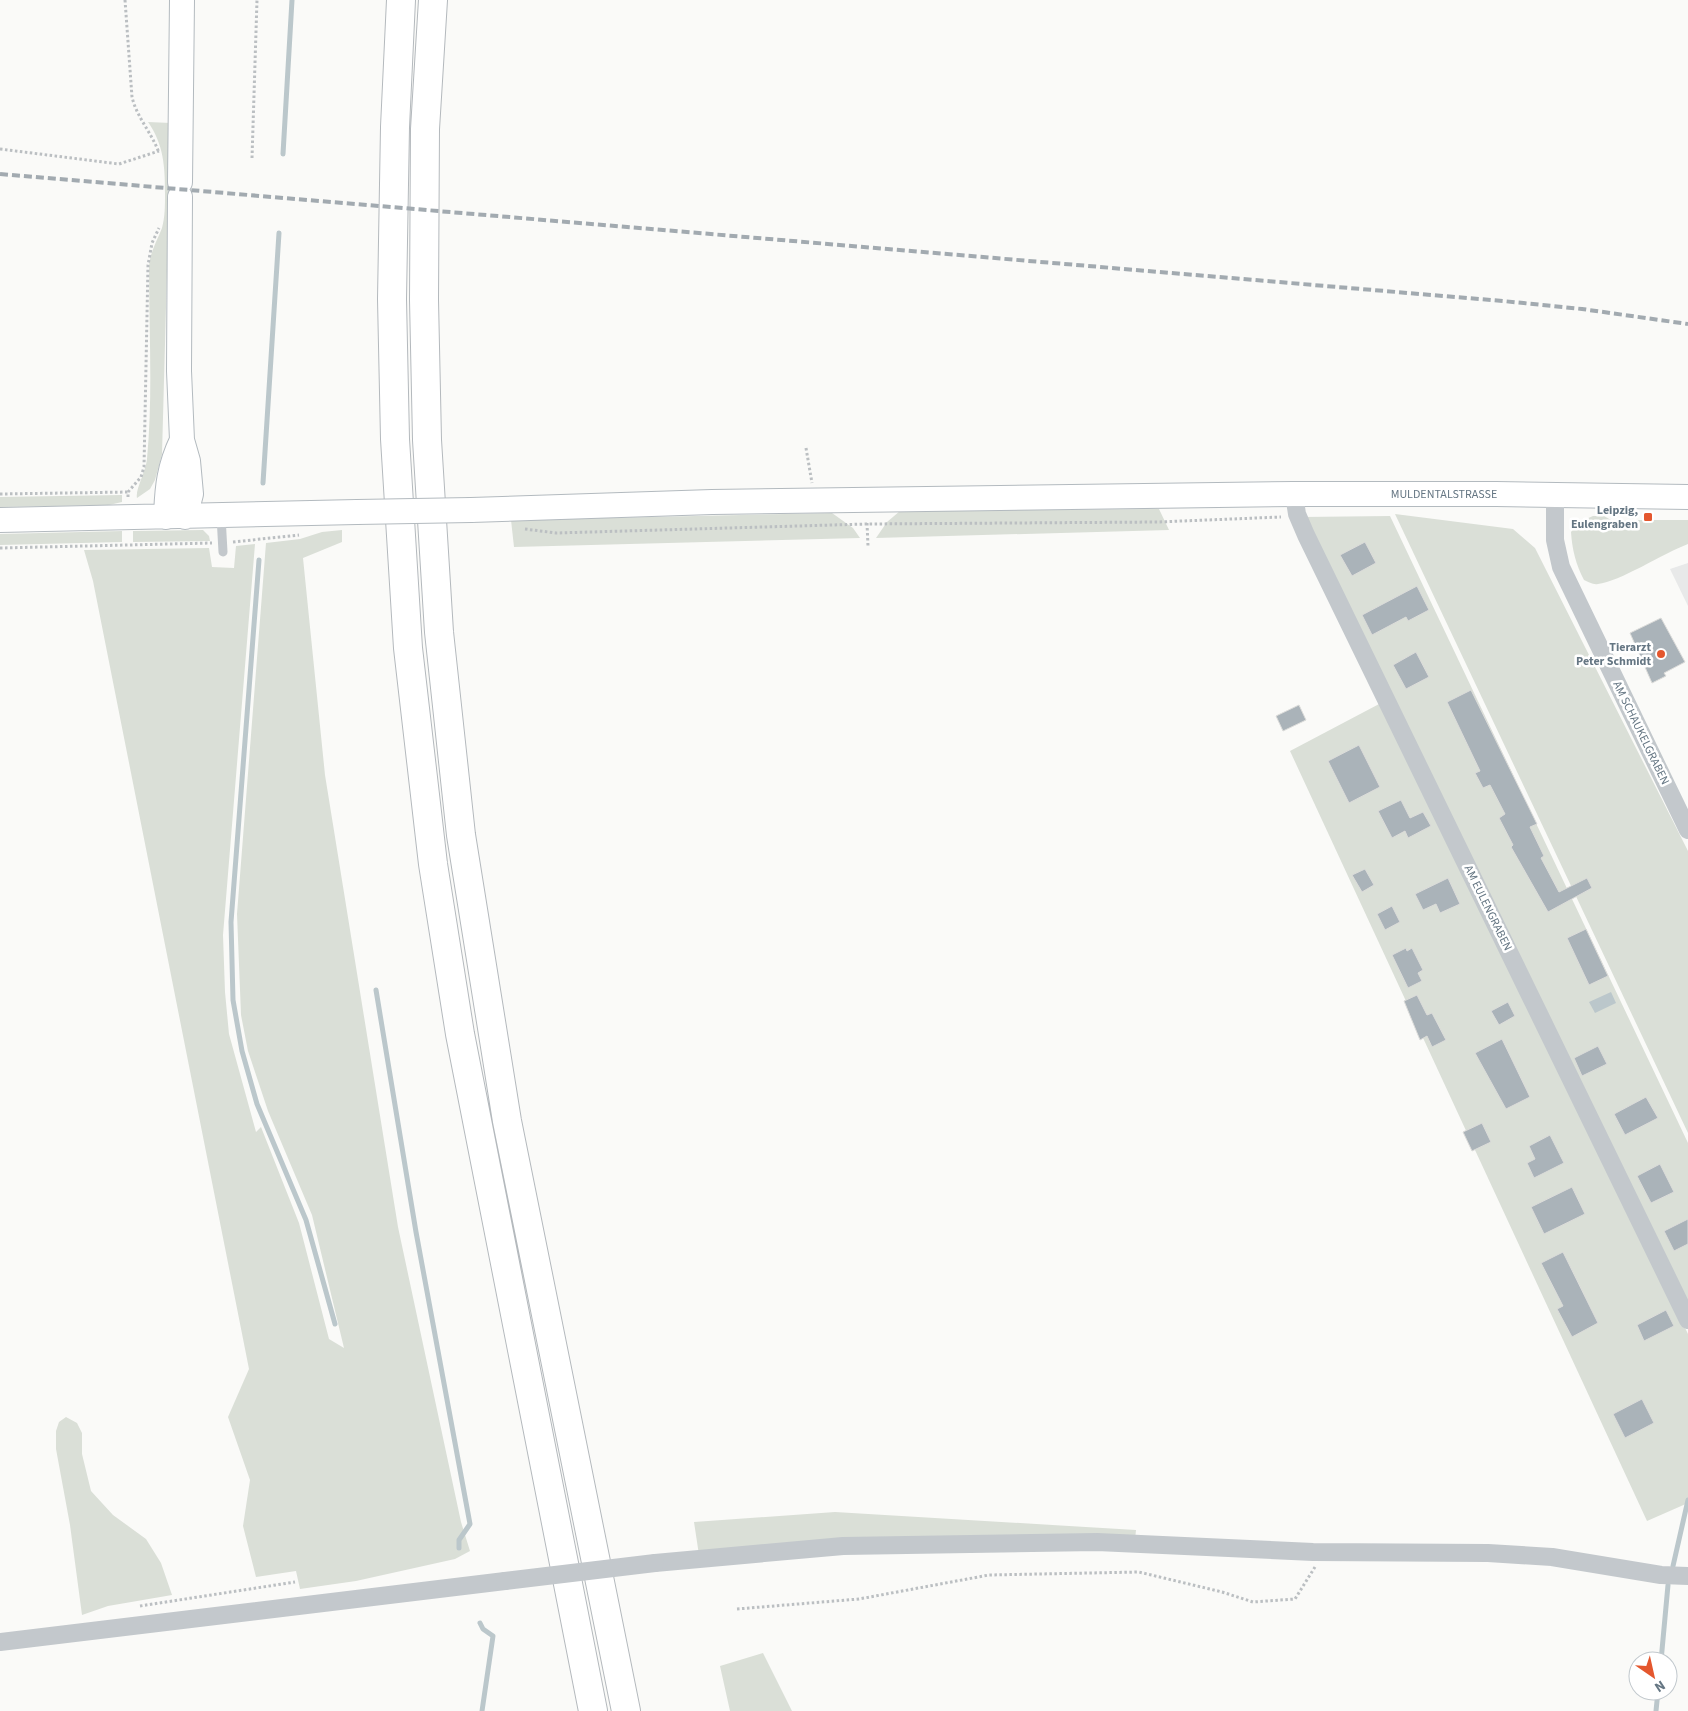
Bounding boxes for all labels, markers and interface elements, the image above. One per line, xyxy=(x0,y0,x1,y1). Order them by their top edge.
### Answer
street label: MULDENTALSTRASSE xyxy=(1391,486,1497,503)
place label: Leipzig, Eulengraben xyxy=(1571,502,1638,533)
marker: Leipzig, Eulengraben xyxy=(1642,511,1654,523)
place label: Tierarzt Peter Schmidt xyxy=(1576,639,1651,670)
marker: Tierarzt Peter Schmidt xyxy=(1655,648,1667,660)
street label: AM SCHAUKELGRABEN xyxy=(1608,678,1674,788)
street label: AM EULENGRABEN xyxy=(1460,862,1516,954)
north arrow xyxy=(1628,1651,1678,1701)
text: N xyxy=(1650,1675,1669,1697)

